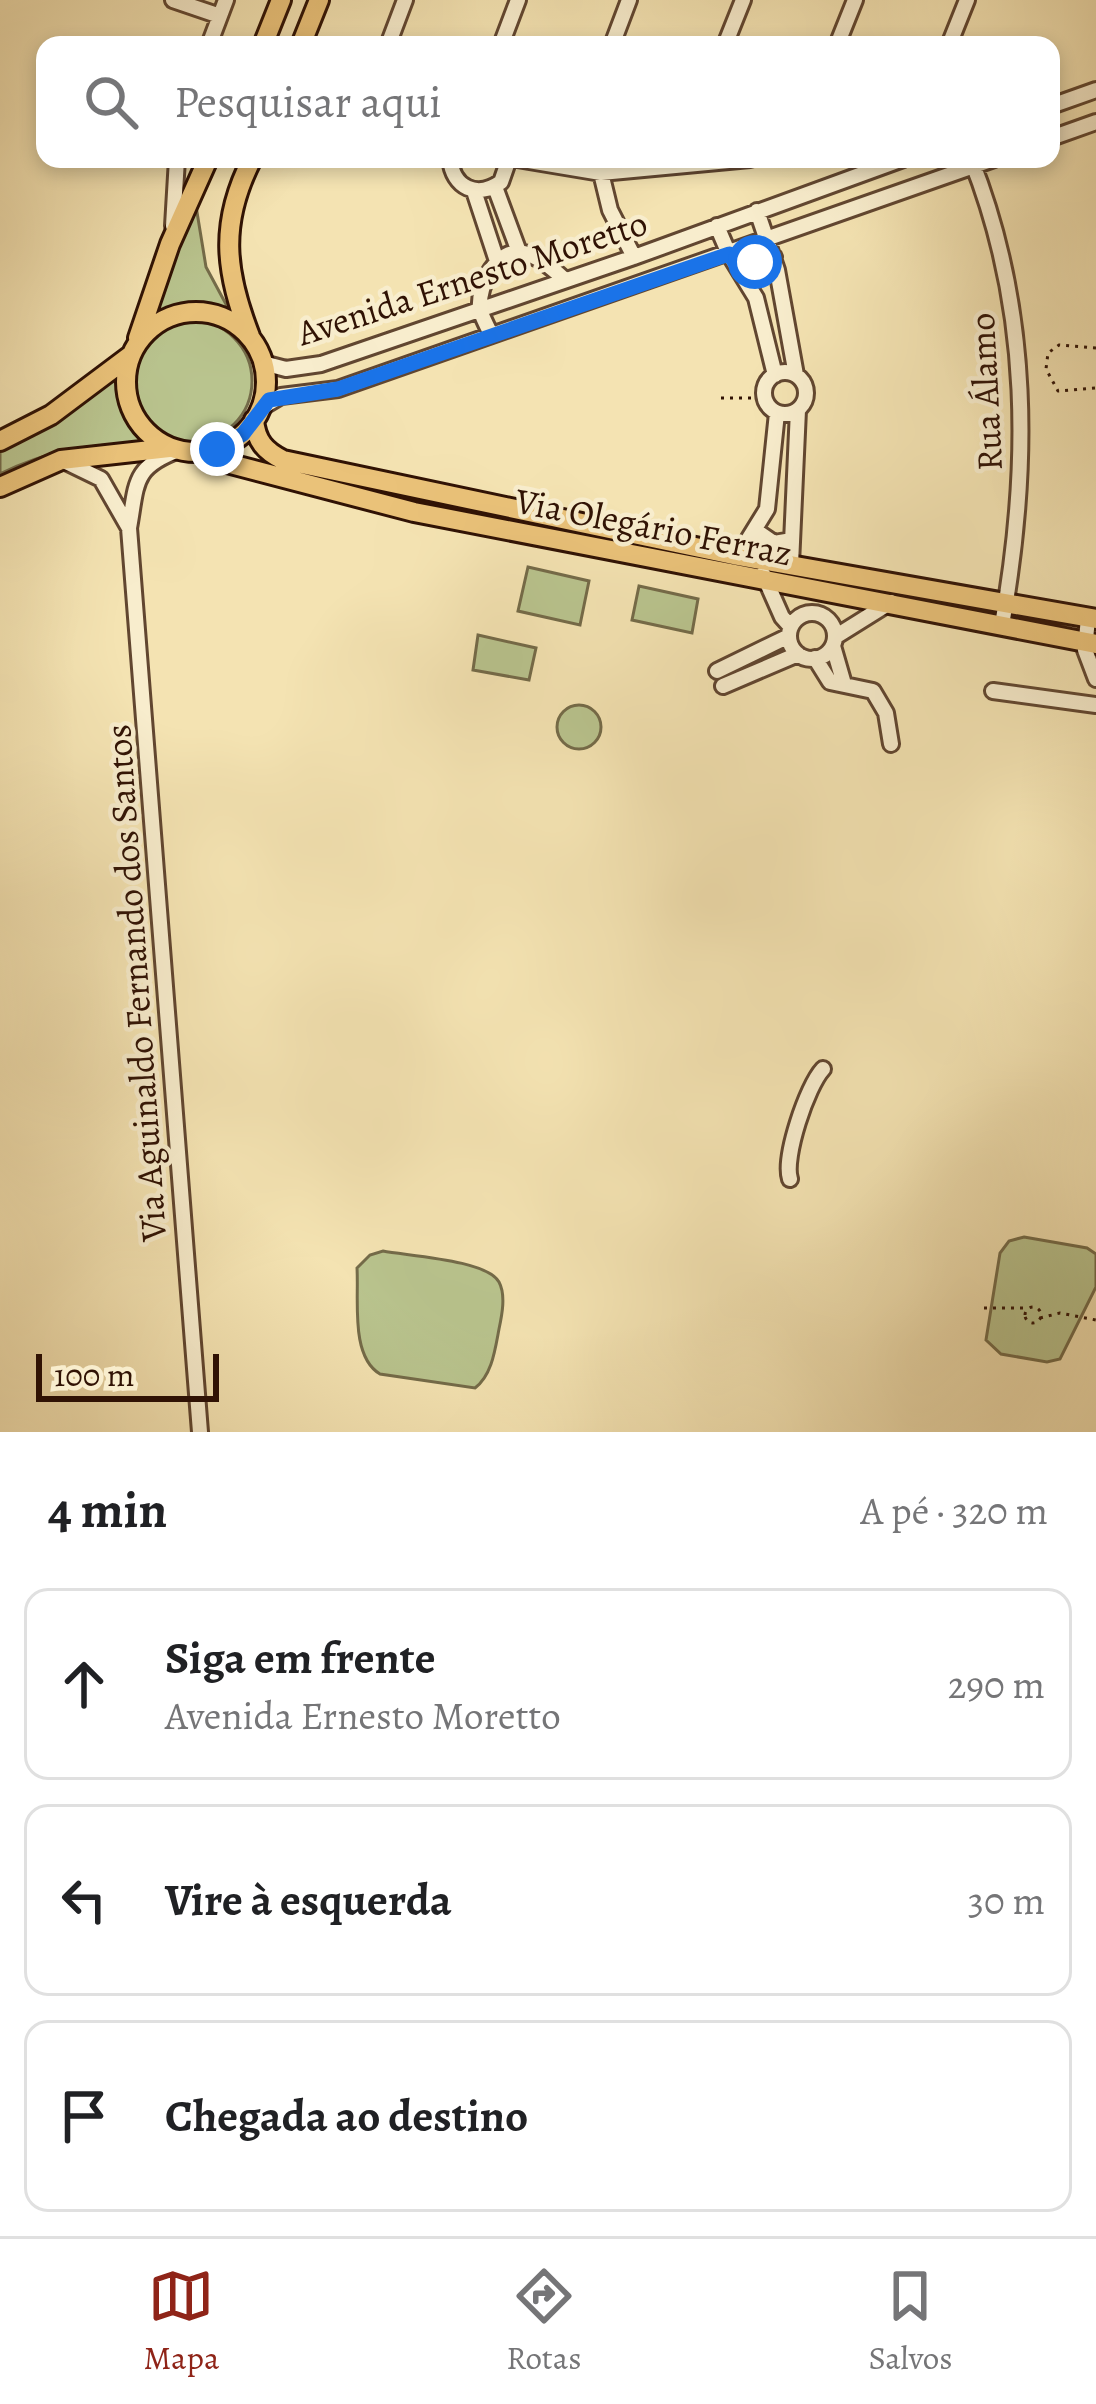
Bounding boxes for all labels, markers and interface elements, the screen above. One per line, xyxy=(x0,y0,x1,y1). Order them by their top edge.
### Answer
search box xyxy=(36,36,1060,168)
icon: search xyxy=(78,69,144,135)
text: Pesquisar aqui xyxy=(174,71,442,133)
street label: Avenida Ernesto Moretto xyxy=(290,198,653,358)
route start xyxy=(728,235,782,289)
street label: Rua Álamo xyxy=(957,312,1014,472)
route end xyxy=(190,422,244,476)
street label: Via Olegário Ferraz xyxy=(510,475,796,577)
street label: Via Aguinaldo Fernando dos Santos xyxy=(93,723,178,1244)
scale bar xyxy=(36,1348,219,1401)
text: 100 m xyxy=(54,1352,134,1397)
text: 4 min xyxy=(48,1475,167,1545)
text: A pé · 320 m xyxy=(861,1484,1048,1537)
text: Siga em frente xyxy=(165,1627,435,1689)
icon: ahead xyxy=(51,1651,117,1717)
text: 290 m xyxy=(948,1658,1045,1711)
text: Avenida Ernesto Moretto xyxy=(165,1689,561,1742)
icon: left xyxy=(51,1867,117,1933)
text: Vire à esquerda xyxy=(165,1869,452,1931)
text: 30 m xyxy=(968,1874,1045,1927)
icon: arrive xyxy=(51,2083,117,2149)
text: Chegada ao destino xyxy=(165,2085,528,2147)
tab: Mapa xyxy=(143,2263,219,2380)
tab: Rotas xyxy=(506,2263,581,2380)
tab: Salvos xyxy=(868,2263,953,2380)

